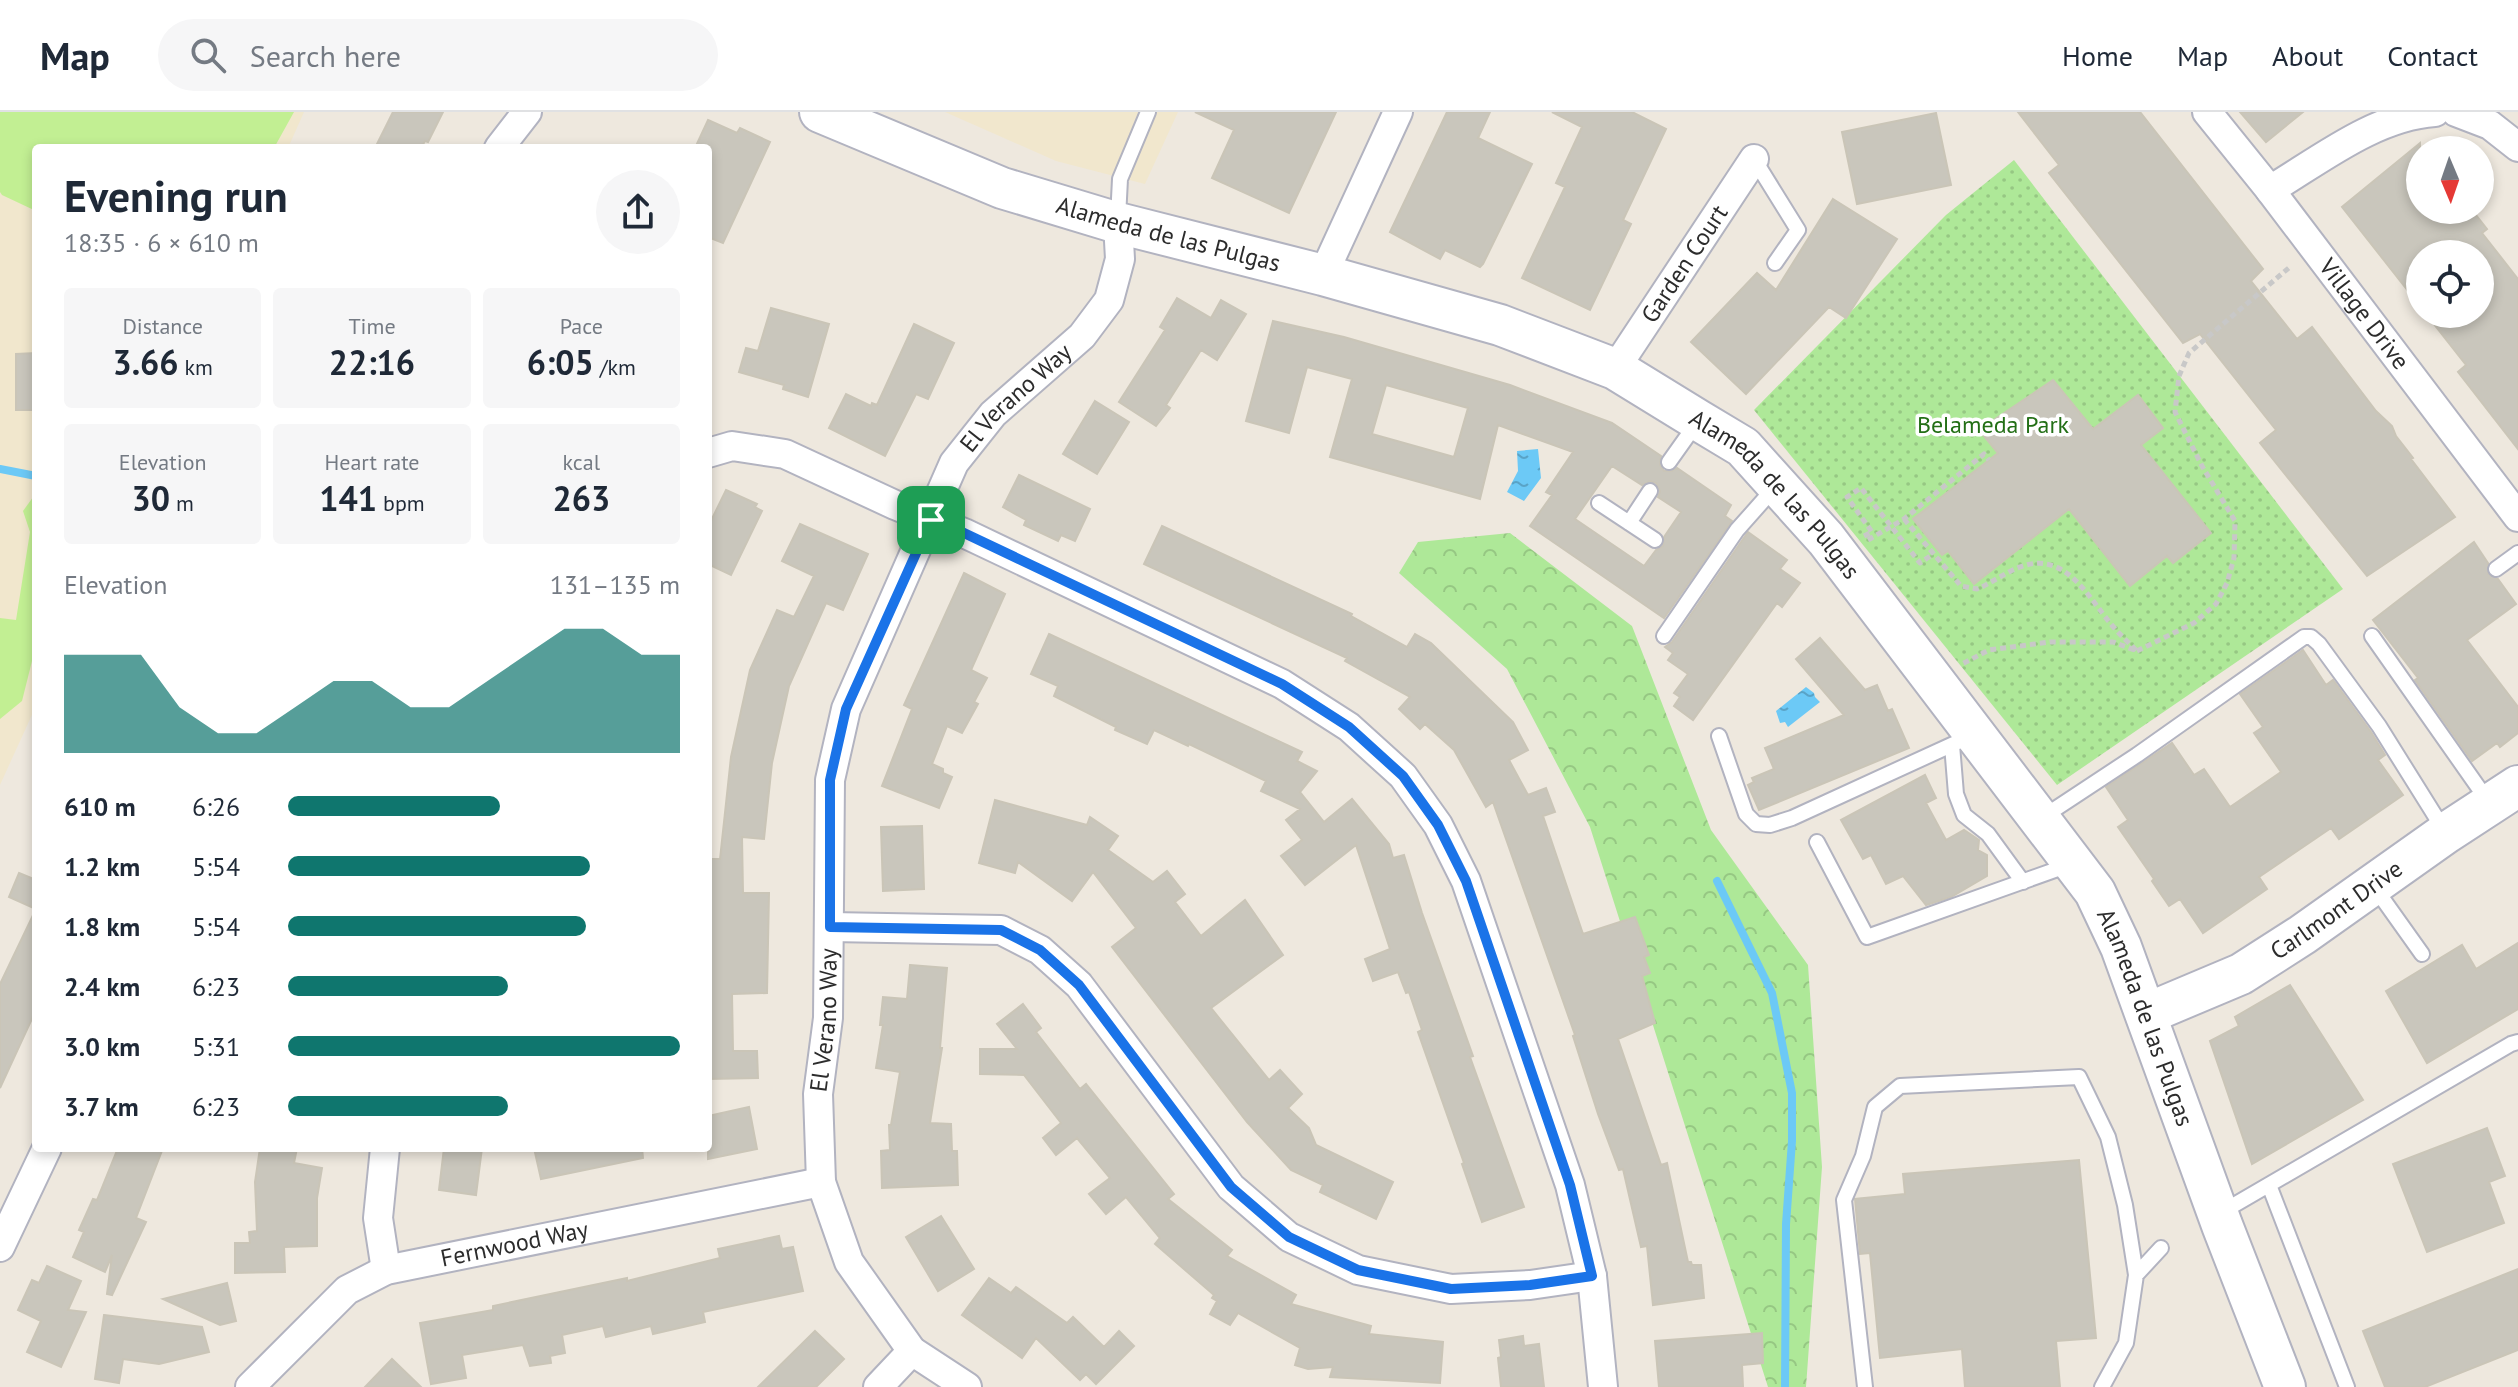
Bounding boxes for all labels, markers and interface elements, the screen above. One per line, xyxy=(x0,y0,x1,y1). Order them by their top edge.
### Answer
search box xyxy=(158,19,718,91)
text: Map xyxy=(40,31,110,80)
icon: search xyxy=(186,33,230,77)
text: Search here xyxy=(250,36,401,75)
text: Home xyxy=(2062,37,2133,74)
text: Map xyxy=(2177,37,2228,74)
text: About xyxy=(2272,37,2343,74)
text: Contact xyxy=(2387,37,2478,74)
north arrow xyxy=(2406,136,2494,224)
map controls xyxy=(2406,136,2494,328)
text: Evening run xyxy=(64,167,288,224)
button: share xyxy=(596,170,680,254)
street label: Alameda de las Pulgas xyxy=(1053,189,1284,279)
street label: Garden Court xyxy=(1634,199,1734,329)
text: 18:35 · 6 × 610 m xyxy=(64,226,259,259)
button: locate xyxy=(2406,240,2494,328)
street label: Village Drive xyxy=(2312,251,2417,375)
text: Distance xyxy=(122,312,203,340)
text: Time xyxy=(348,312,396,340)
text: Pace xyxy=(560,312,603,340)
street label: El Verano Way xyxy=(953,336,1078,458)
text: 3.66 xyxy=(112,340,179,384)
text: 22:16 xyxy=(329,340,415,384)
text: 6:05 xyxy=(527,340,594,384)
text: km xyxy=(179,353,213,381)
text: /km xyxy=(594,353,636,381)
street label: Alameda de las Pulgas xyxy=(1684,402,1867,585)
park label: Belameda Park xyxy=(1917,409,2070,440)
text: Elevation xyxy=(119,448,206,476)
text: Heart rate xyxy=(324,448,420,476)
text: kcal xyxy=(563,448,600,476)
text: 30 xyxy=(132,476,170,520)
text: 141 xyxy=(319,476,377,520)
text: 263 xyxy=(552,476,610,520)
pin xyxy=(897,486,965,554)
text: m xyxy=(170,489,194,517)
text: bpm xyxy=(377,489,425,517)
icon: arrive xyxy=(909,498,953,542)
text: Elevation xyxy=(64,568,168,601)
text: 131–135 m xyxy=(550,568,680,601)
text: 610 m xyxy=(64,790,136,823)
text: 6:26 xyxy=(192,790,240,823)
text: 1.2 km xyxy=(64,850,140,883)
text: 5:54 xyxy=(192,850,240,883)
street label: Carlmont Drive xyxy=(2264,853,2408,966)
street label: Alameda de las Pulgas xyxy=(2090,903,2201,1130)
text: 1.8 km xyxy=(64,910,140,943)
text: 5:54 xyxy=(192,910,240,943)
street label: El Verano Way xyxy=(802,948,844,1094)
text: 2.4 km xyxy=(64,970,140,1003)
text: 6:23 xyxy=(192,970,240,1003)
text: 3.0 km xyxy=(64,1030,140,1063)
text: 5:31 xyxy=(192,1030,240,1063)
text: 3.7 km xyxy=(64,1090,139,1123)
text: 6:23 xyxy=(192,1090,240,1123)
street label: Fernwood Way xyxy=(438,1213,591,1274)

